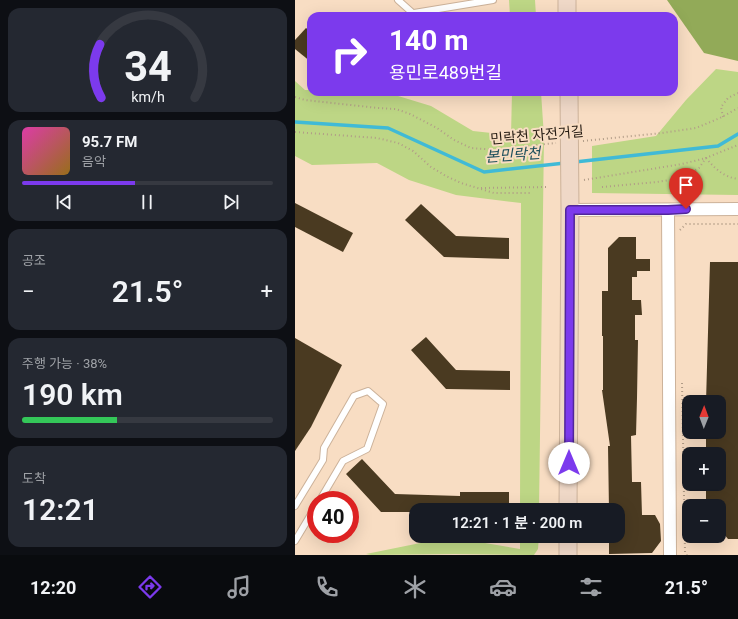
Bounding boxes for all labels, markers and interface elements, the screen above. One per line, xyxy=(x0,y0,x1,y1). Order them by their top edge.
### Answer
text: 140 m xyxy=(389,24,468,57)
icon: right xyxy=(323,28,375,80)
text: 34 xyxy=(124,42,171,91)
text: 용민로489번길 xyxy=(389,62,502,83)
text: km/h xyxy=(131,89,164,105)
street label: 민락천 자전거길 xyxy=(490,123,584,147)
text: 95.7 FM xyxy=(82,133,137,151)
water label: 본민락천 xyxy=(485,144,543,166)
text: 음악 xyxy=(82,154,106,169)
pin xyxy=(669,168,703,209)
icon: arrive xyxy=(675,174,697,196)
icon: previous xyxy=(53,191,75,213)
icon: pause xyxy=(136,191,158,213)
icon: next xyxy=(220,191,242,213)
text: 공조 xyxy=(22,253,46,268)
text: 21.5° xyxy=(112,274,183,309)
text: − xyxy=(22,279,35,304)
text: + xyxy=(261,279,273,304)
text: 주행 가능 · 38% xyxy=(22,356,107,371)
text: 190 km xyxy=(22,377,123,412)
north arrow xyxy=(682,395,726,439)
map controls xyxy=(682,395,726,543)
position arrow xyxy=(548,442,590,484)
button: + xyxy=(682,447,726,491)
text: 도착 xyxy=(22,471,46,486)
speed limit sign: 40 xyxy=(307,491,359,543)
text: 12:21 xyxy=(22,492,99,527)
button: − xyxy=(682,499,726,543)
text: 12:21 · 1 분 · 200 m xyxy=(452,514,582,532)
icon: directions xyxy=(136,573,164,601)
icon: music xyxy=(225,573,253,601)
icon: phone xyxy=(313,573,341,601)
icon: climate xyxy=(401,573,429,601)
icon: car xyxy=(489,573,517,601)
icon: filters xyxy=(577,573,605,601)
text: 12:20 xyxy=(30,577,76,598)
text: 21.5° xyxy=(665,577,708,598)

